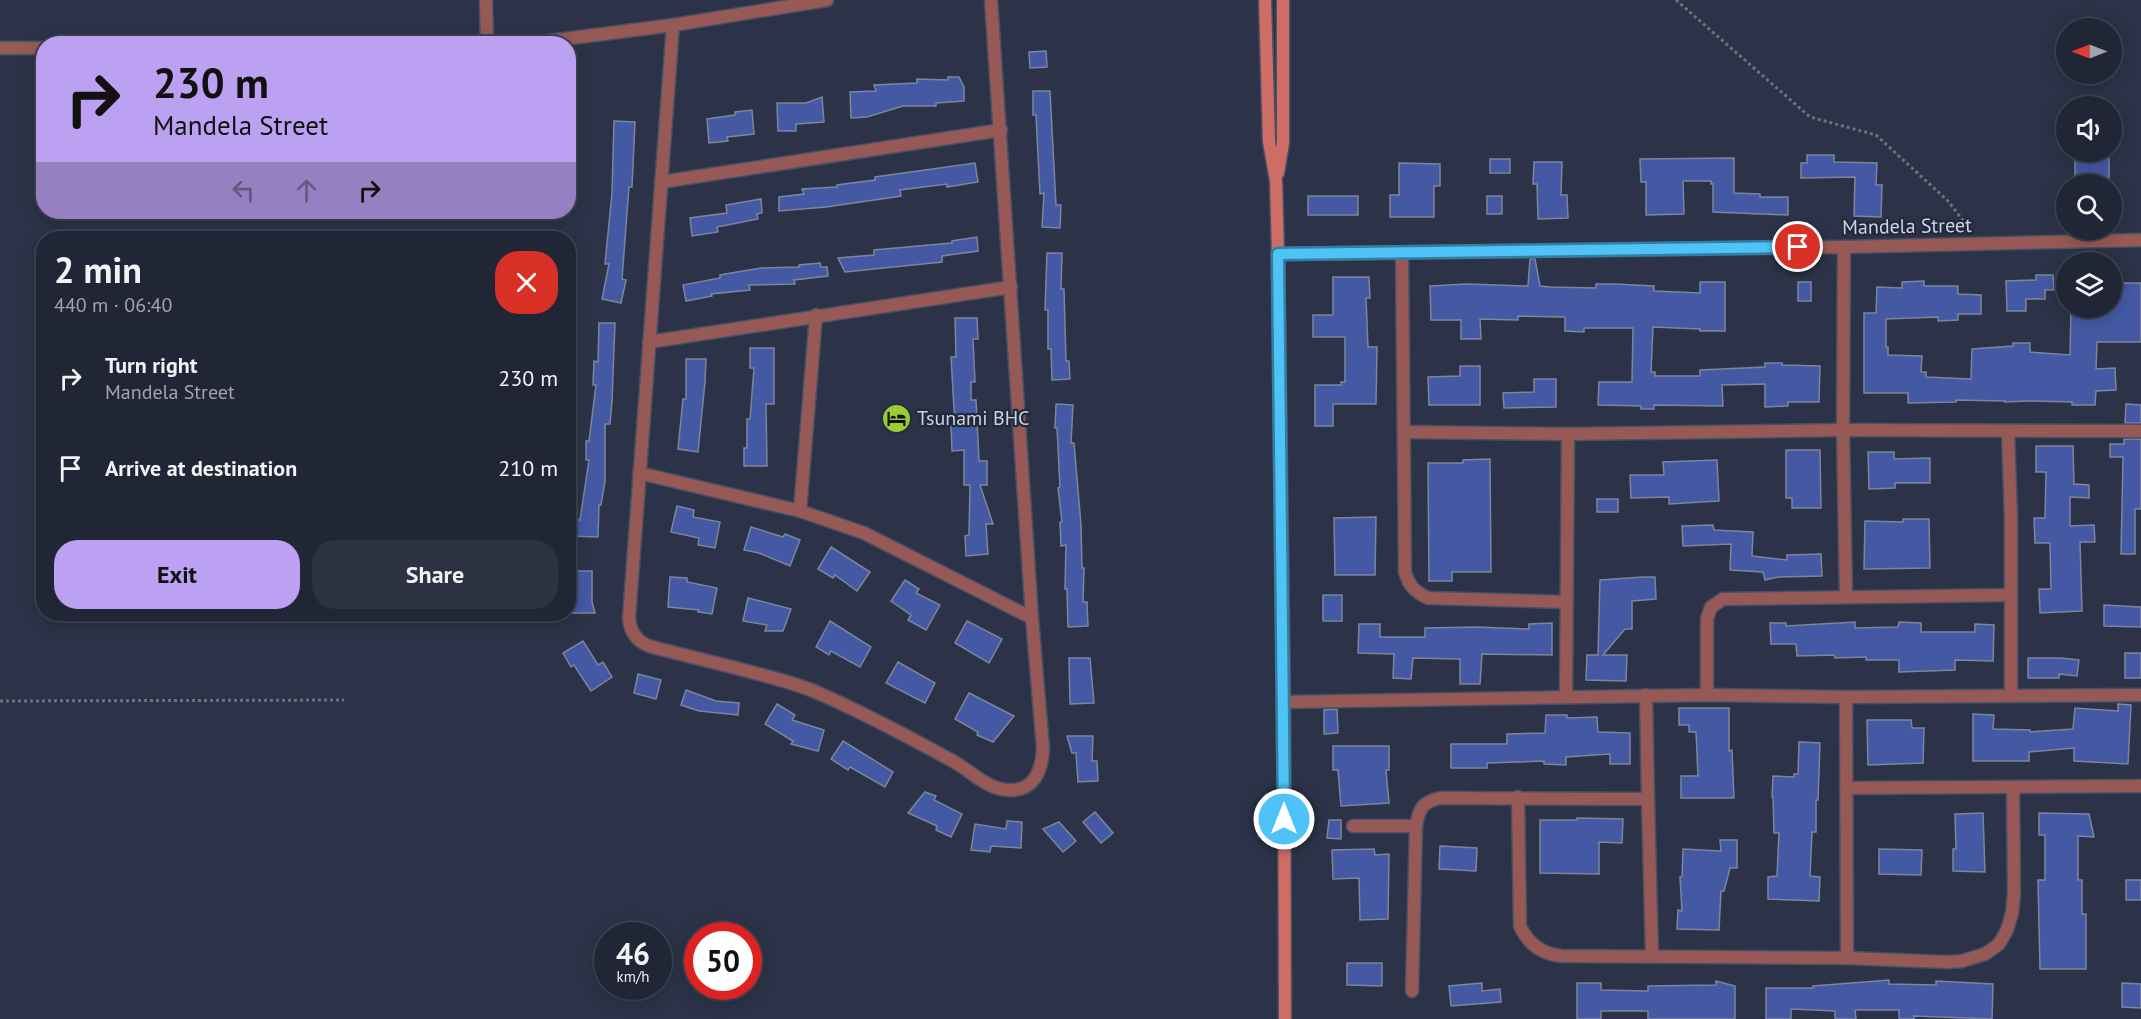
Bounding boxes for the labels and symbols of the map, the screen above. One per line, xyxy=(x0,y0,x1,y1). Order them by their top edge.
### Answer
north arrow xyxy=(2056,18,2122,84)
street label: Mandela Street xyxy=(1842,212,1972,240)
pin xyxy=(1772,221,1823,272)
hotel icon: Tsunami BHC xyxy=(880,402,912,434)
place label: Tsunami BHC xyxy=(917,405,1030,431)
position arrow xyxy=(1252,787,1316,851)
speed limit sign: 50 xyxy=(684,922,762,1000)

